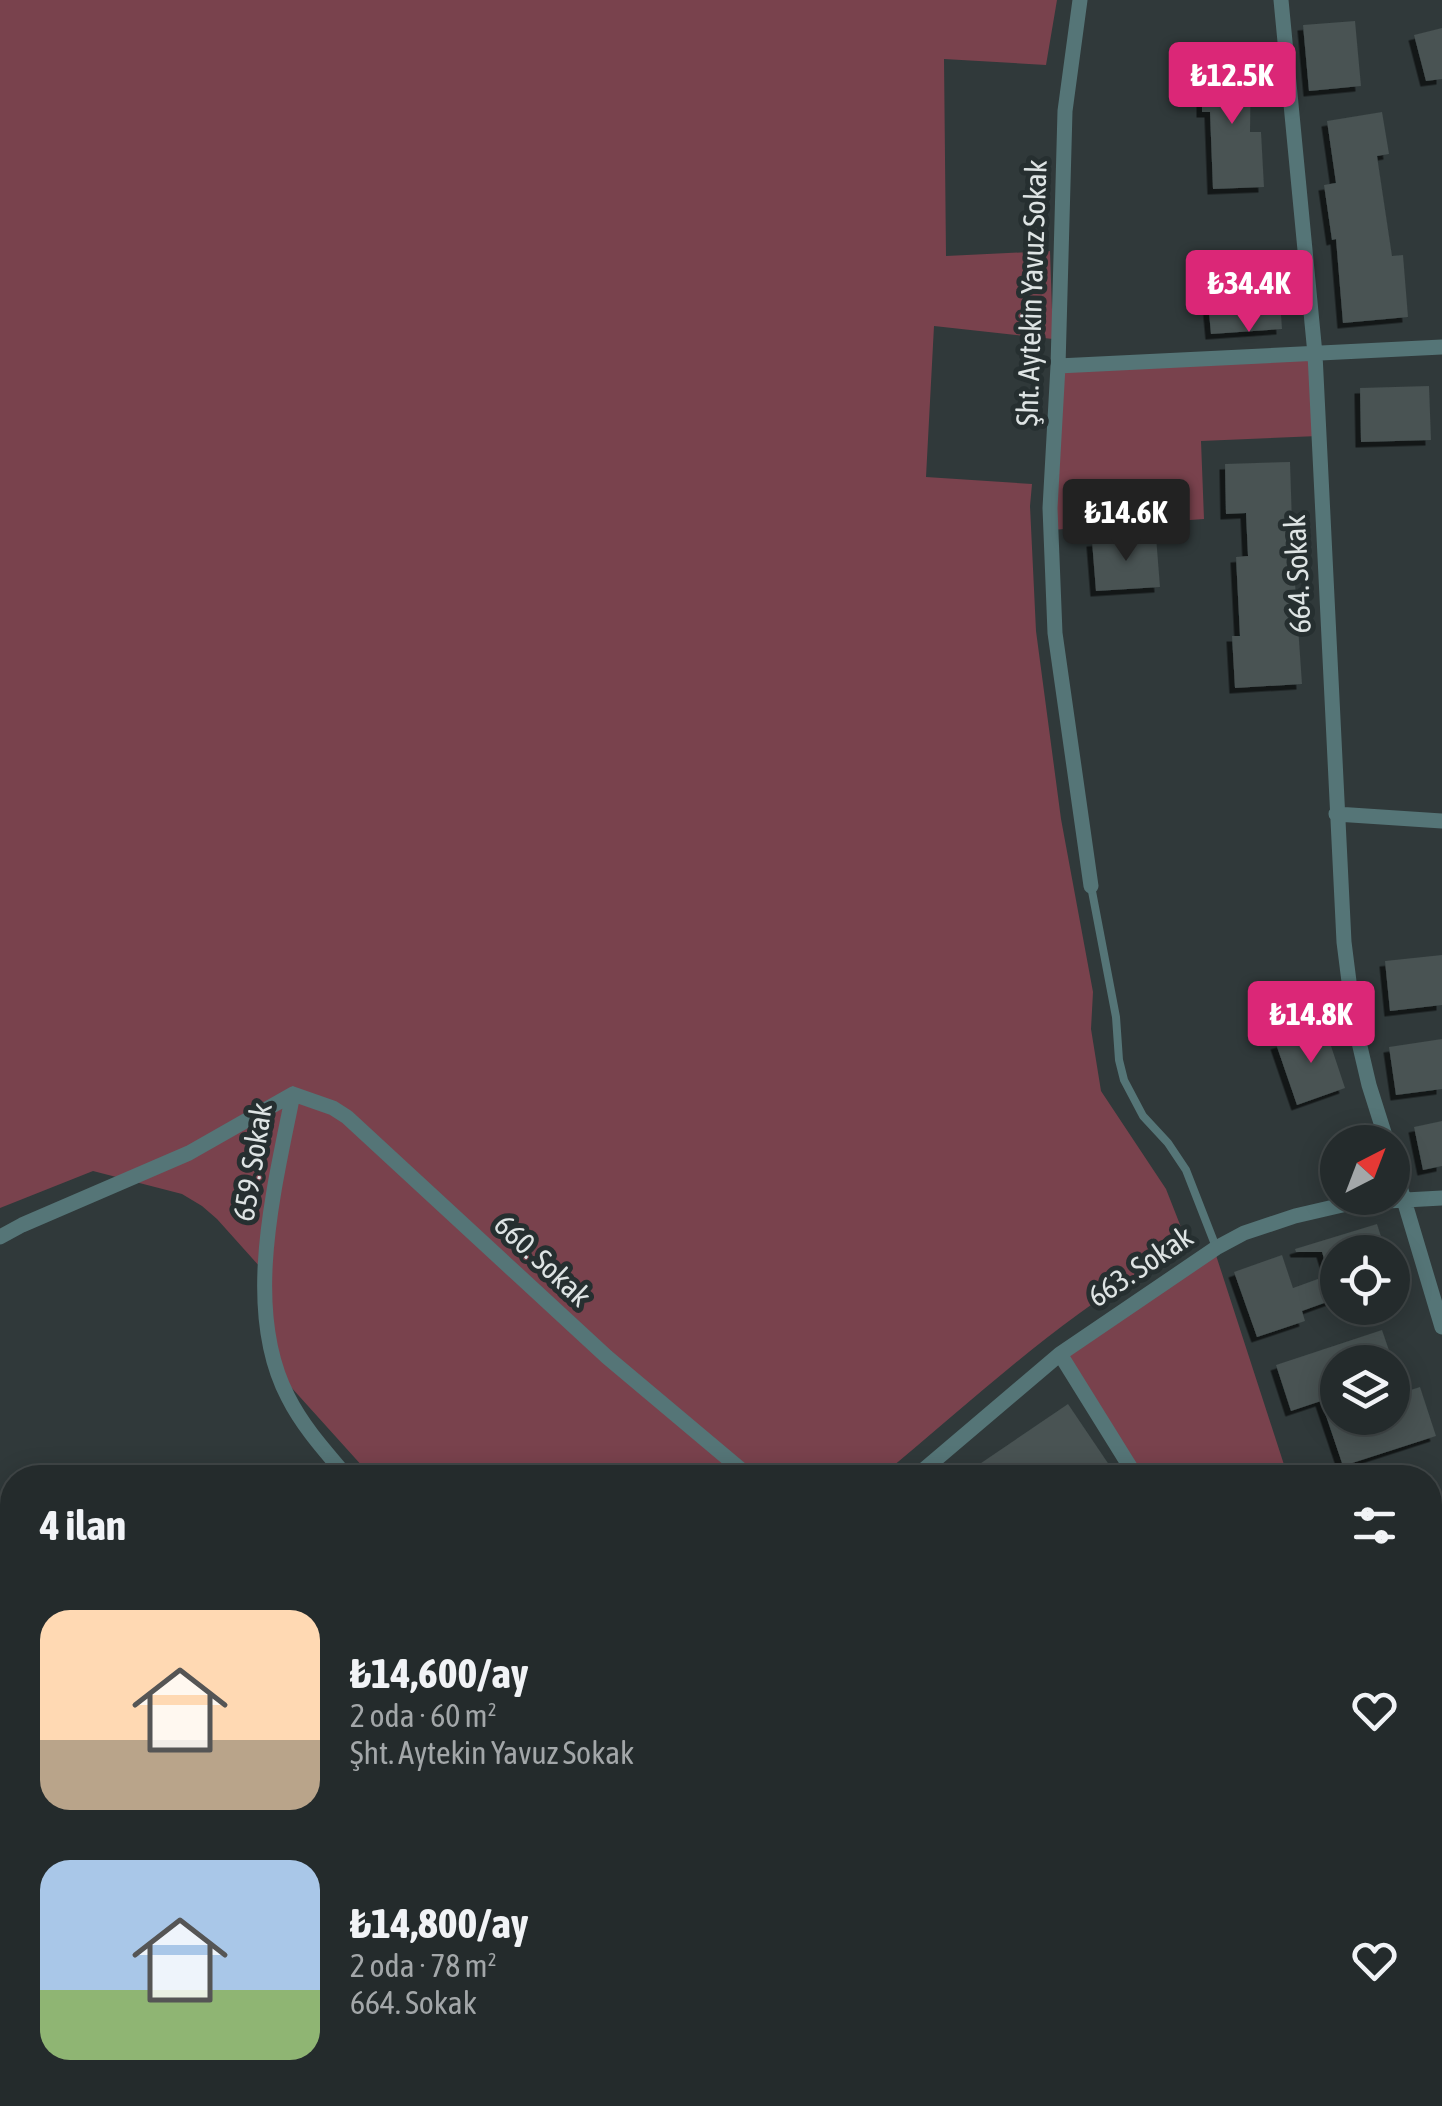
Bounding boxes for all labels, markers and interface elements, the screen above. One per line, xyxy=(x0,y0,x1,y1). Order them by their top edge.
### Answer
pin: ₺12.5K xyxy=(1151,42,1313,127)
text: ₺12.5K xyxy=(1191,56,1273,93)
street label: Şht. Aytekin Yavuz Sokak xyxy=(1009,159,1053,427)
pin: ₺34.4K xyxy=(1168,250,1330,335)
text: ₺34.4K xyxy=(1208,264,1290,301)
pin: ₺14.6K xyxy=(1045,479,1207,564)
text: ₺14.6K xyxy=(1085,493,1167,530)
street label: 664. Sokak xyxy=(1277,514,1317,634)
pin: ₺14.8K xyxy=(1230,981,1392,1066)
text: ₺14.8K xyxy=(1270,995,1352,1032)
street label: 659. Sokak xyxy=(226,1101,278,1223)
north arrow xyxy=(1320,1125,1410,1215)
map controls xyxy=(1320,1125,1410,1435)
street label: 660. Sokak xyxy=(488,1207,598,1313)
street label: 663. Sokak xyxy=(1081,1219,1199,1313)
button: locate xyxy=(1320,1235,1410,1325)
button: layers xyxy=(1320,1345,1410,1435)
icon: filters xyxy=(1347,1498,1402,1553)
text: 4 ilan xyxy=(40,1501,126,1549)
text: ₺14,600/ay xyxy=(350,1649,528,1697)
icon: home xyxy=(120,1650,240,1770)
icon: heart xyxy=(1347,1683,1402,1738)
text: 2 oda · 60 m² xyxy=(350,1697,497,1734)
text: Şht. Aytekin Yavuz Sokak xyxy=(350,1734,634,1771)
text: ₺14,800/ay xyxy=(350,1899,528,1947)
icon: home xyxy=(120,1900,240,2020)
icon: heart xyxy=(1347,1933,1402,1988)
text: 2 oda · 78 m² xyxy=(350,1947,497,1984)
text: 664. Sokak xyxy=(350,1984,477,2021)

